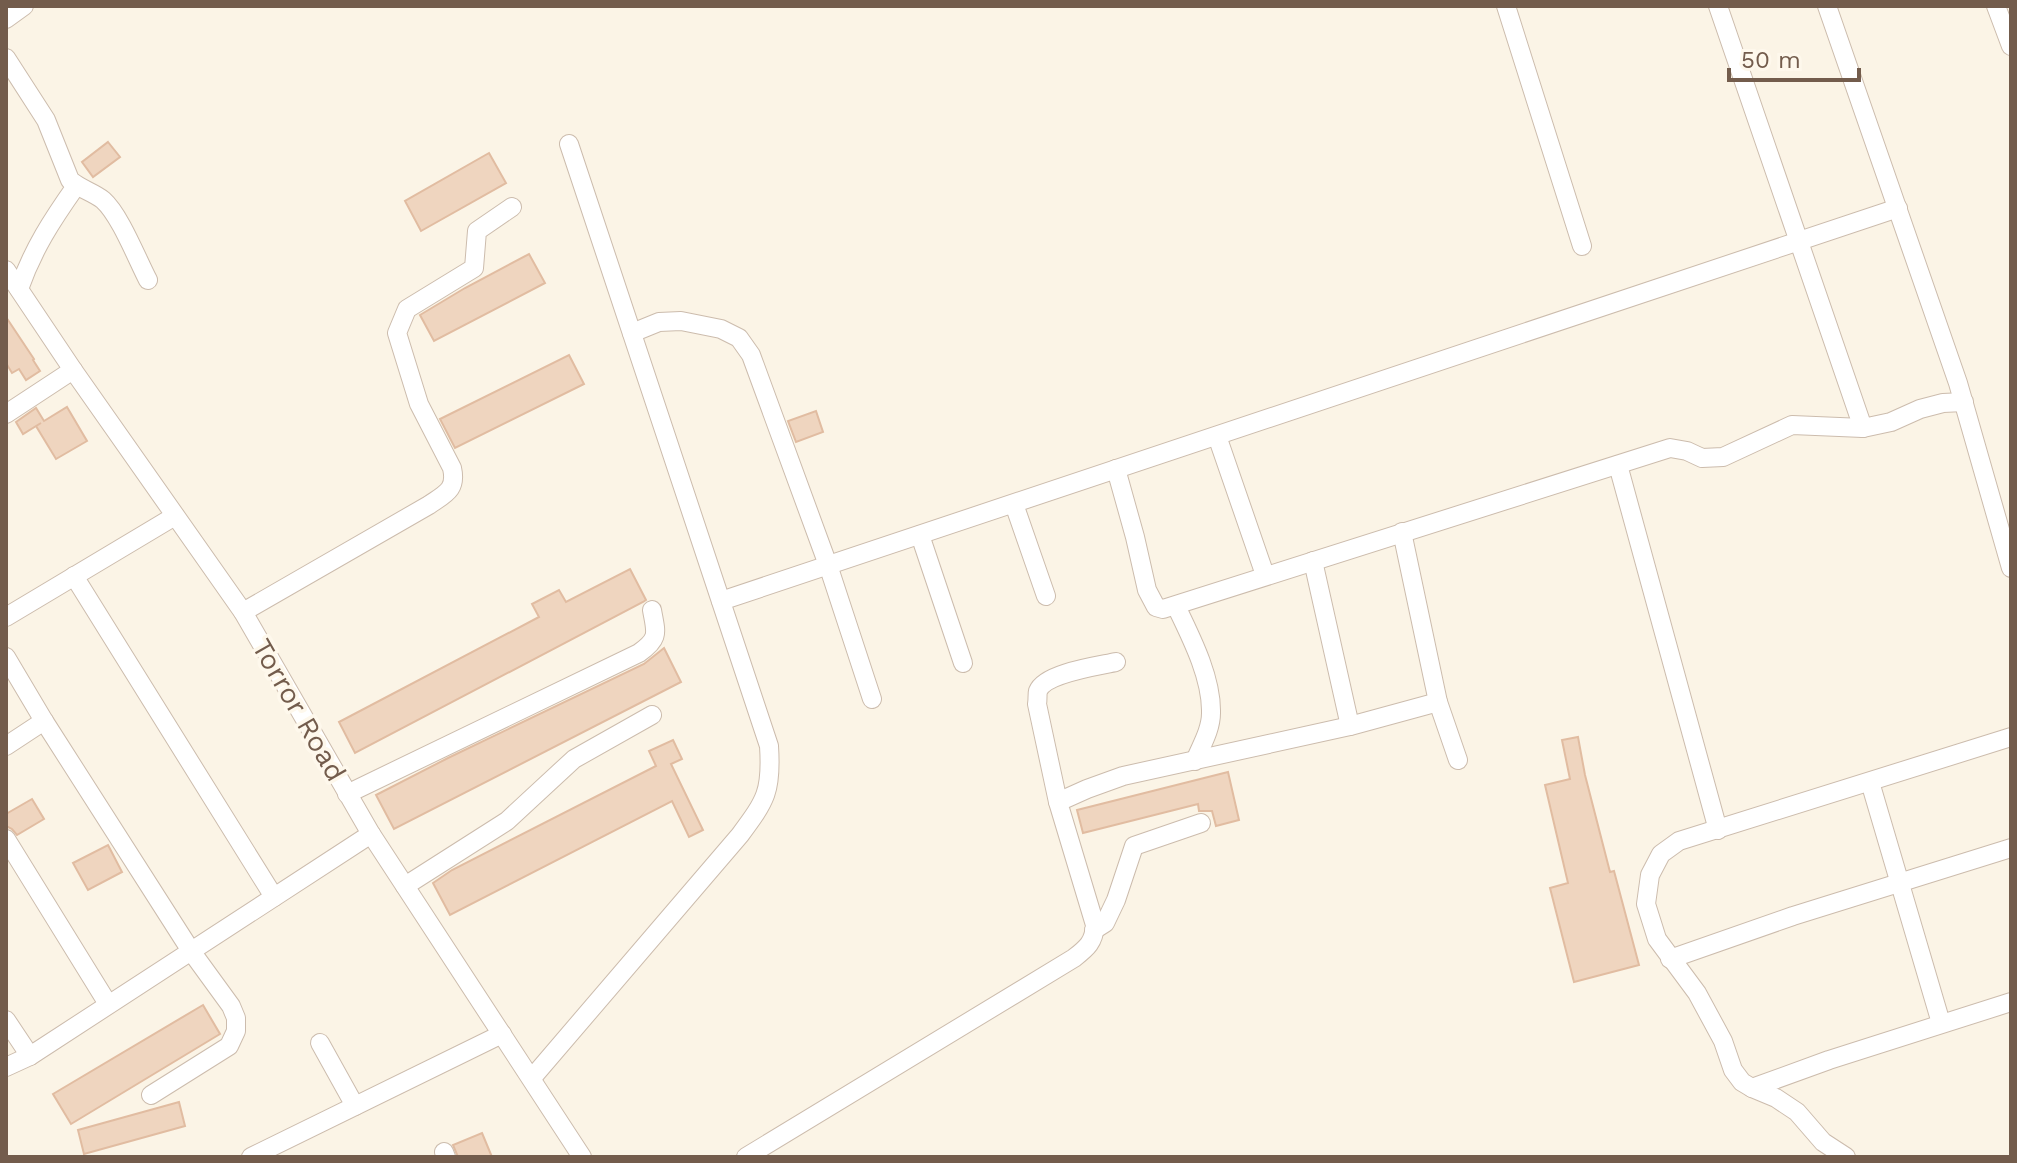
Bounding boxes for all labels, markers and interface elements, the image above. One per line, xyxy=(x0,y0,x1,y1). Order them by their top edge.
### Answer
scale bar xyxy=(1729,32,1859,82)
text: 50 m xyxy=(1741,46,1801,74)
street label: Torror Road xyxy=(245,633,353,787)

